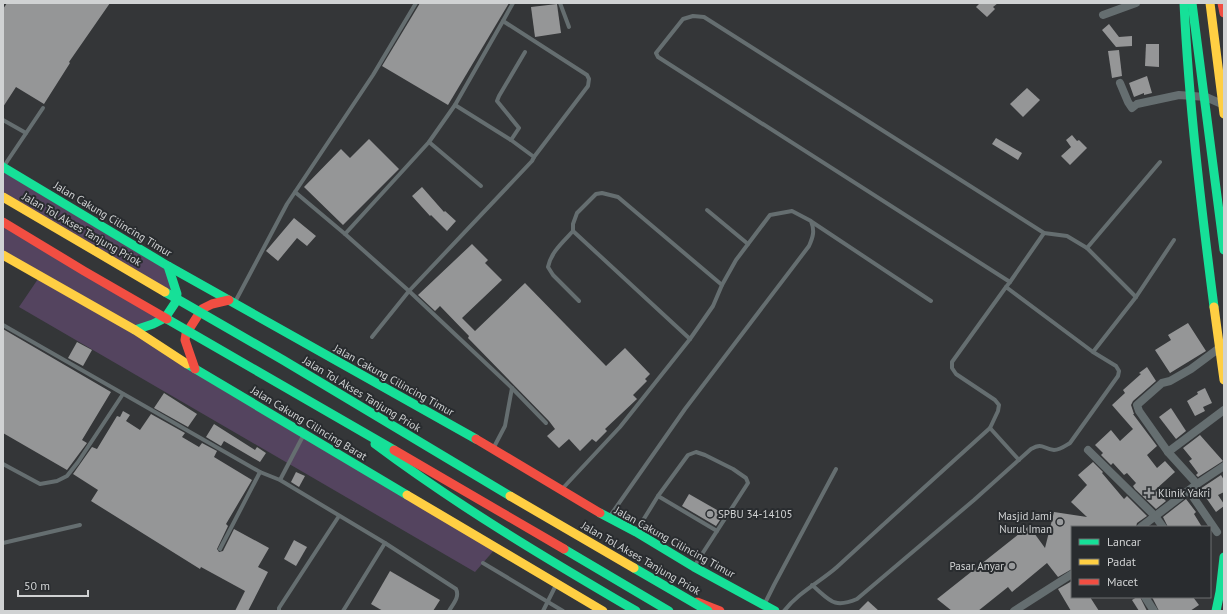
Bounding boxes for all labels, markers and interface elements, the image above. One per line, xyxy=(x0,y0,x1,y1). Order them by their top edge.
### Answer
street label: Jalan Cakung Cilincing Timur xyxy=(51,178,175,260)
street label: Jalan Tol Akses Tanjung Priok xyxy=(19,189,145,269)
street label: Jalan Cakung Cilincing Timur xyxy=(331,341,457,419)
street label: Jalan Tol Akses Tanjung Priok xyxy=(300,353,424,435)
street label: Jalan Cakung Cilincing Barat xyxy=(248,382,370,463)
place label: Klinik Yakri xyxy=(1158,486,1210,500)
marker: Klinik Yakri xyxy=(1143,487,1155,499)
street label: Jalan Cakung Cilincing Timur xyxy=(612,503,738,581)
place label: SPBU 34-14105 xyxy=(718,507,792,521)
marker: SPBU 34-14105 xyxy=(705,509,715,519)
place label: Masjid Jami Nurul Iman xyxy=(998,509,1052,536)
marker: Masjid Jami Nurul Iman xyxy=(1055,517,1065,527)
street label: Jalan Tol Akses Tanjung Priok xyxy=(578,518,704,598)
legend xyxy=(1071,526,1211,598)
text: Lancar xyxy=(1107,534,1141,549)
text: Padat xyxy=(1107,554,1136,569)
place label: Pasar Anyar xyxy=(950,559,1004,573)
marker: Pasar Anyar xyxy=(1007,561,1017,571)
scale bar xyxy=(18,572,88,598)
text: Macet xyxy=(1107,574,1138,589)
text: 50 m xyxy=(24,578,50,593)

